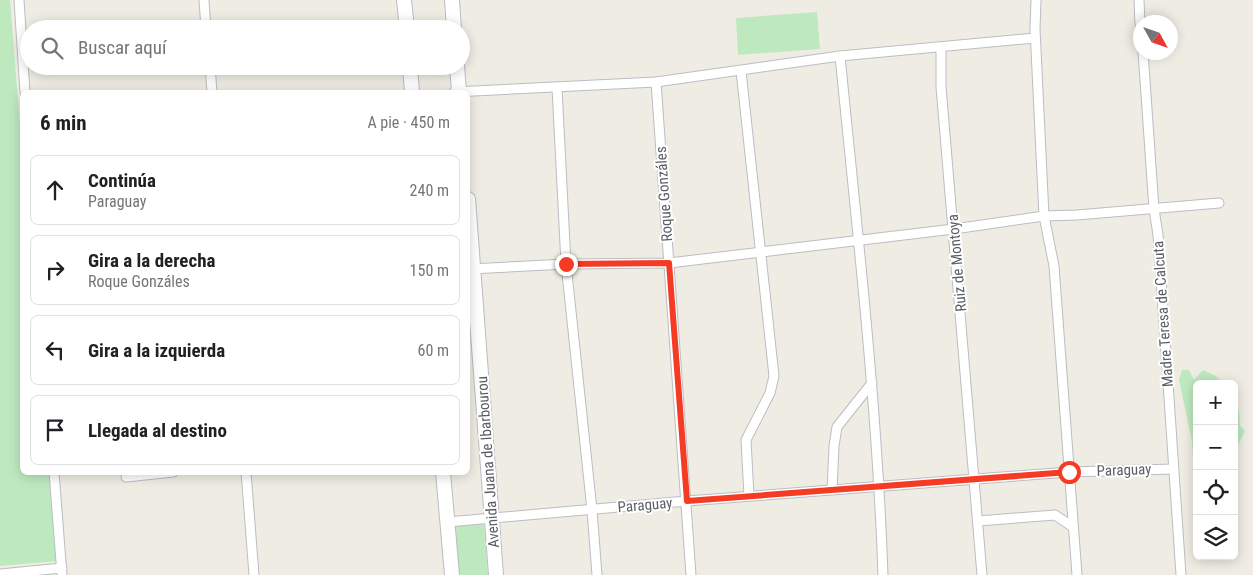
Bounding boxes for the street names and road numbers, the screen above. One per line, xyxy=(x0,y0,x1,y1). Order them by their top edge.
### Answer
street label: Roque Gonzáles xyxy=(652,146,676,242)
street label: Ruiz de Montoya xyxy=(944,214,970,312)
street label: Madre Teresa de Calcuta xyxy=(1149,240,1177,388)
street label: Avenida Juana de Ibarbourou xyxy=(473,375,503,549)
street label: Paraguay xyxy=(1096,460,1152,480)
street label: Paraguay xyxy=(617,494,673,516)

